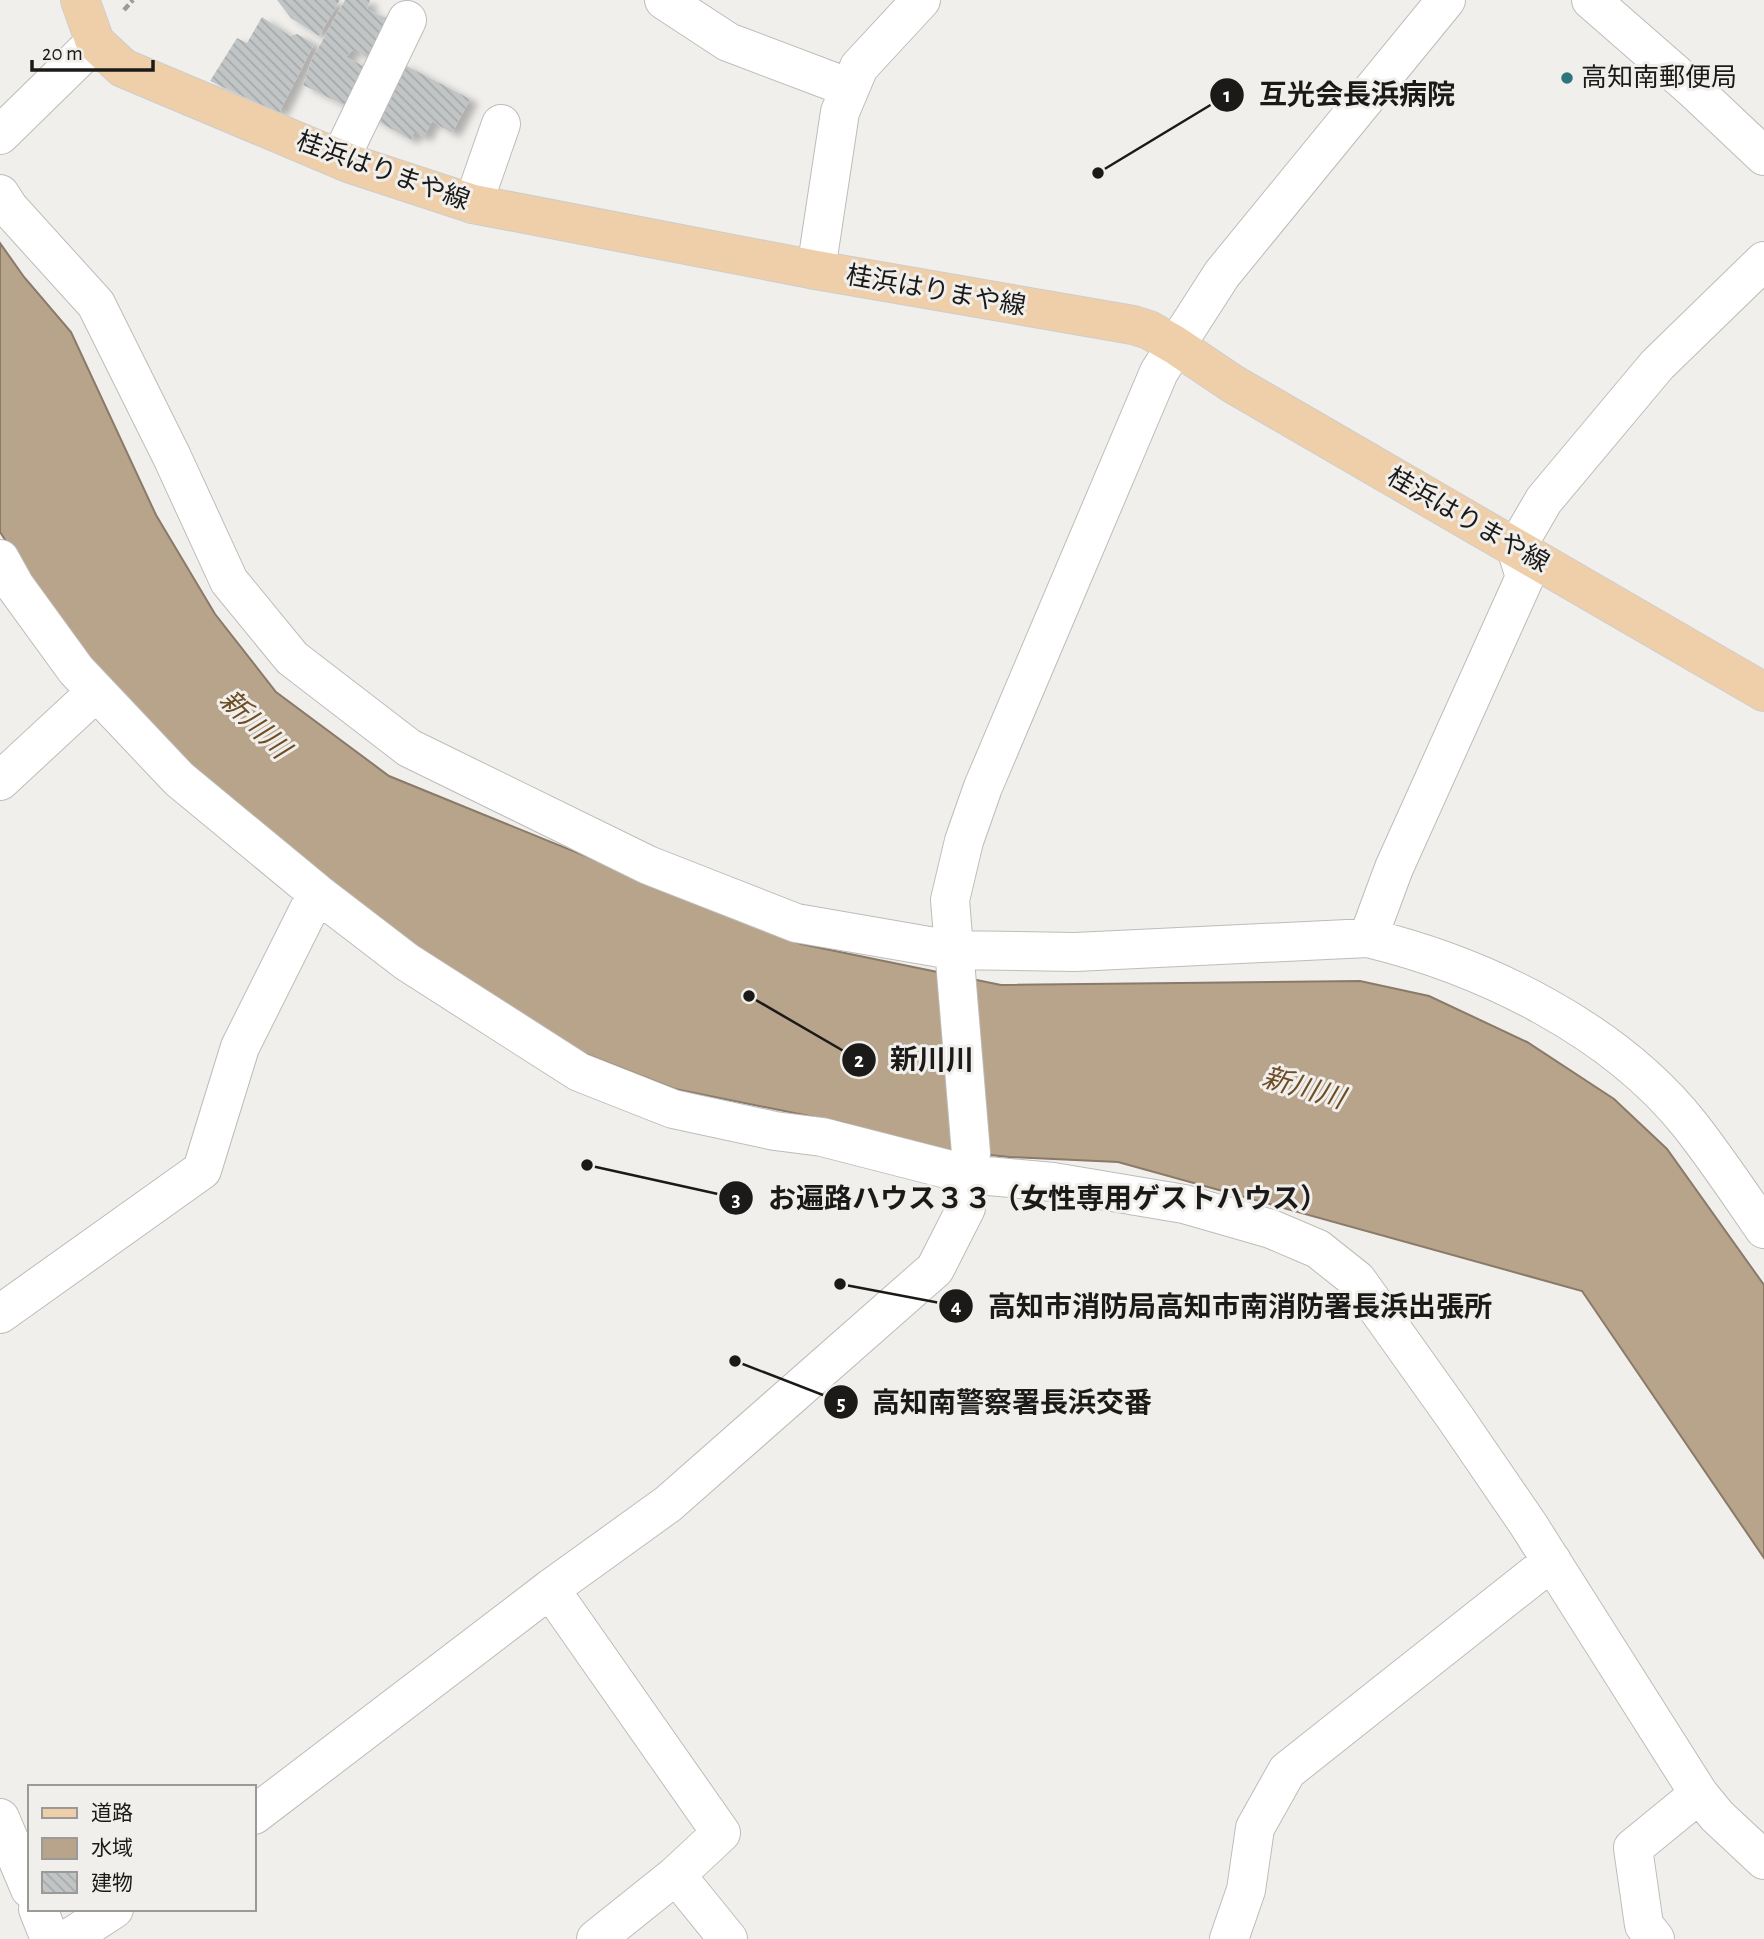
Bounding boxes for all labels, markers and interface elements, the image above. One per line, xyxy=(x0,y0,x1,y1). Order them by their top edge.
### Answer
scale bar xyxy=(32,28,152,72)
text: 20 m xyxy=(42,43,83,64)
place label: 高知南郵便局 xyxy=(1581,64,1737,91)
callout: 互光会長浜病院 xyxy=(1210,70,1469,119)
marker: 高知南郵便局 xyxy=(1559,70,1575,86)
text: 互光会長浜病院 xyxy=(1259,80,1455,110)
text: 1 xyxy=(1223,85,1231,106)
street label: 桂浜はりまや線 xyxy=(293,127,473,214)
street label: 桂浜はりまや線 xyxy=(844,261,1028,320)
street label: 桂浜はりまや線 xyxy=(1383,462,1554,577)
water label: 新川川 xyxy=(214,684,297,766)
callout: 新川川 xyxy=(841,1035,988,1084)
text: 新川川 xyxy=(890,1045,974,1075)
text: 2 xyxy=(854,1050,864,1071)
water label: 新川川 xyxy=(1259,1062,1351,1115)
callout: お遍路ハウス３３（女性専用ゲストハウス） xyxy=(719,1174,1342,1223)
text: お遍路ハウス３３（女性専用ゲストハウス） xyxy=(768,1183,1328,1214)
text: 3 xyxy=(731,1189,741,1210)
callout: 高知市消防局高知市南消防署長浜出張所 xyxy=(939,1282,1506,1331)
text: 高知市消防局高知市南消防署長浜出張所 xyxy=(988,1292,1492,1322)
text: 4 xyxy=(951,1296,961,1317)
callout: 高知南警察署長浜交番 xyxy=(823,1378,1166,1427)
text: 高知南警察署長浜交番 xyxy=(872,1388,1152,1418)
text: 5 xyxy=(836,1393,846,1414)
legend xyxy=(28,1785,256,1911)
text: 道路 xyxy=(91,1802,133,1824)
text: 水域 xyxy=(91,1837,133,1859)
text: 建物 xyxy=(91,1872,133,1894)

